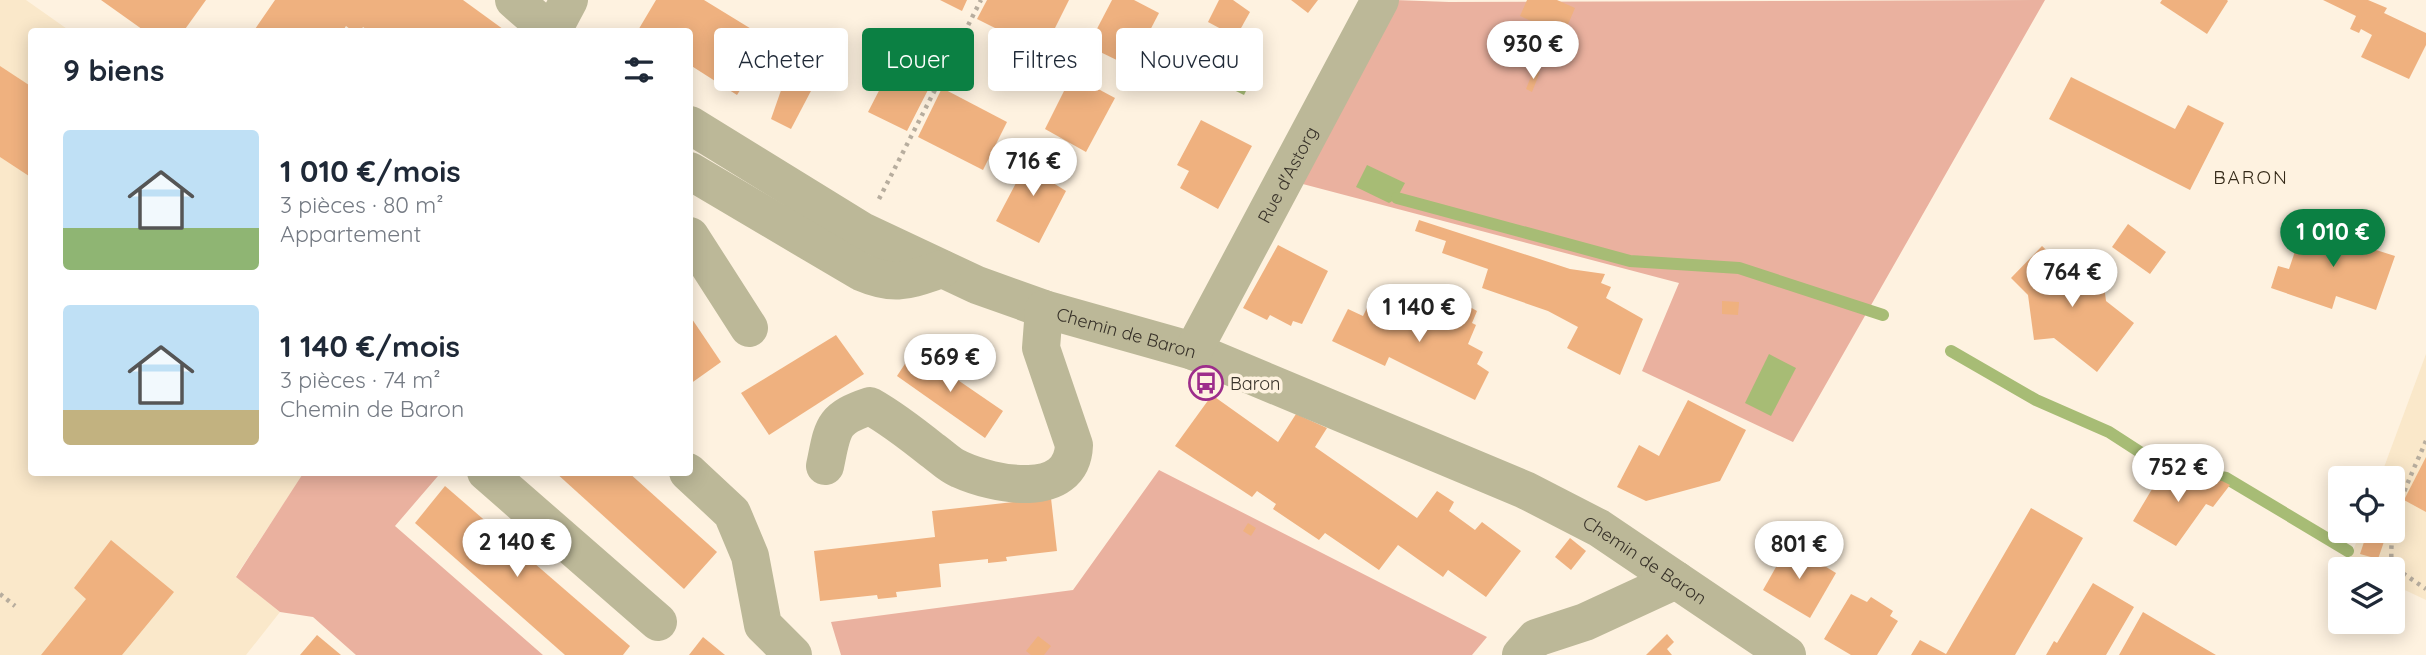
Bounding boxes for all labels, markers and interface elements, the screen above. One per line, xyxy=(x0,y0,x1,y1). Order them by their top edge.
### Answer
pin: 930 € xyxy=(1484,22,1582,81)
chip: Acheter xyxy=(714,28,848,91)
chip: Louer xyxy=(862,28,974,91)
chip: Filtres xyxy=(988,28,1102,91)
chip: Nouveau xyxy=(1116,28,1263,91)
text: 930 € xyxy=(1503,29,1563,58)
text: 9 biens xyxy=(63,51,164,89)
icon: filters xyxy=(620,51,658,89)
street label: Rue d'Astorg xyxy=(1252,122,1322,227)
pin: 716 € xyxy=(984,138,1082,198)
text: 716 € xyxy=(1005,146,1061,175)
text: 1 010 €/mois xyxy=(280,152,461,190)
icon: home xyxy=(119,158,203,242)
district label: BARON xyxy=(2213,165,2289,189)
text: 3 pièces · 80 m² xyxy=(280,190,444,219)
pin: 1 010 € xyxy=(2268,210,2398,269)
text: 1 010 € xyxy=(2296,217,2370,246)
text: Appartement xyxy=(280,219,421,248)
pin: 764 € xyxy=(2023,250,2121,309)
text: 764 € xyxy=(2042,257,2102,286)
pin: 1 140 € xyxy=(1354,284,1484,344)
text: 1 140 € xyxy=(1383,292,1455,321)
street label: Chemin de Baron xyxy=(1054,302,1199,363)
text: 1 140 €/mois xyxy=(280,327,460,365)
icon: home xyxy=(119,333,203,417)
pin: 569 € xyxy=(901,334,999,394)
text: 569 € xyxy=(920,342,980,371)
bus stop icon: Baron xyxy=(1187,364,1225,402)
text: 3 pièces · 74 m² xyxy=(280,365,440,394)
place label: Baron xyxy=(1230,372,1280,395)
text: Chemin de Baron xyxy=(280,394,464,423)
pin: 752 € xyxy=(2129,444,2227,504)
text: 752 € xyxy=(2148,452,2208,481)
map controls xyxy=(2328,466,2405,634)
button: locate xyxy=(2328,466,2405,543)
street label: Chemin de Baron xyxy=(1579,510,1711,609)
pin: 2 140 € xyxy=(452,520,582,579)
pin: 801 € xyxy=(1750,522,1848,581)
text: 2 140 € xyxy=(479,527,555,556)
text: 801 € xyxy=(1771,529,1827,558)
button: layers xyxy=(2328,557,2405,634)

